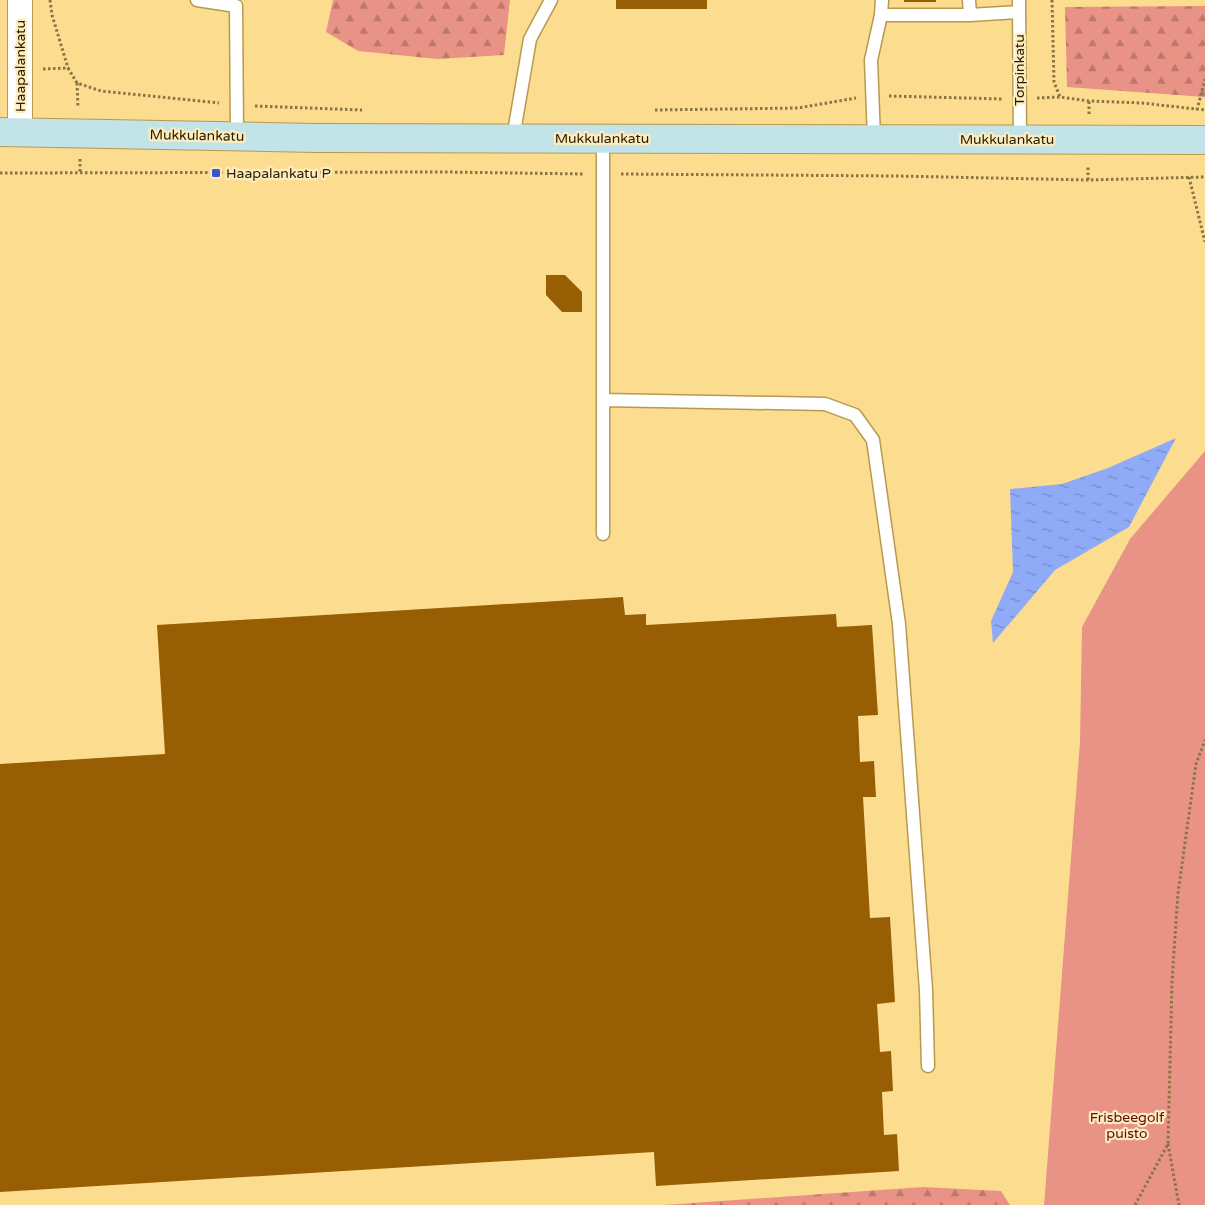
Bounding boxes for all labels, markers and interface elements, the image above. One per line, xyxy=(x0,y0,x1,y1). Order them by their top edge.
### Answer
street label: Haapalankatu xyxy=(12,20,29,112)
street label: Torpinkatu xyxy=(1011,34,1028,106)
street label: Mukkulankatu xyxy=(150,126,244,145)
street label: Mukkulankatu xyxy=(555,130,649,147)
street label: Mukkulankatu xyxy=(960,131,1054,148)
place label: Haapalankatu P xyxy=(226,165,331,182)
marker: Haapalankatu P xyxy=(210,167,222,179)
park label: Frisbeegolf puisto xyxy=(1090,1109,1165,1142)

